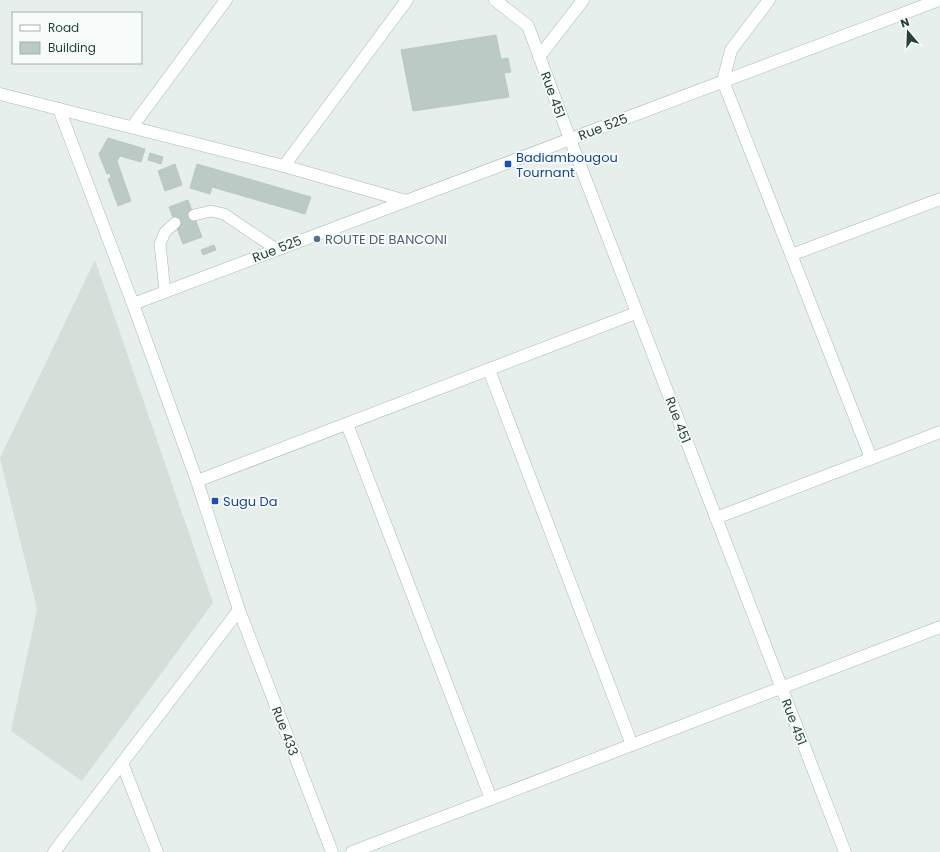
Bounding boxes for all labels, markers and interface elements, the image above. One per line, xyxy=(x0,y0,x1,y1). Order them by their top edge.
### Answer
legend xyxy=(12,12,142,64)
north arrow xyxy=(888,12,928,52)
text: N xyxy=(898,14,911,31)
text: Road xyxy=(48,19,79,36)
text: Building xyxy=(48,39,96,56)
street label: Rue 451 xyxy=(536,69,570,121)
street label: Rue 525 xyxy=(576,109,630,145)
place label: Badiambougou Tournant xyxy=(516,148,618,182)
marker: Badiambougou Tournant xyxy=(503,159,513,169)
place label: ROUTE DE BANCONI xyxy=(325,230,447,249)
street label: Rue 525 xyxy=(250,231,304,267)
marker: ROUTE DE BANCONI xyxy=(312,234,322,244)
street label: Rue 451 xyxy=(660,394,696,446)
place label: Sugu Da xyxy=(223,492,278,511)
marker: Sugu Da xyxy=(210,496,220,506)
street label: Rue 451 xyxy=(776,696,812,748)
street label: Rue 433 xyxy=(267,704,303,758)

